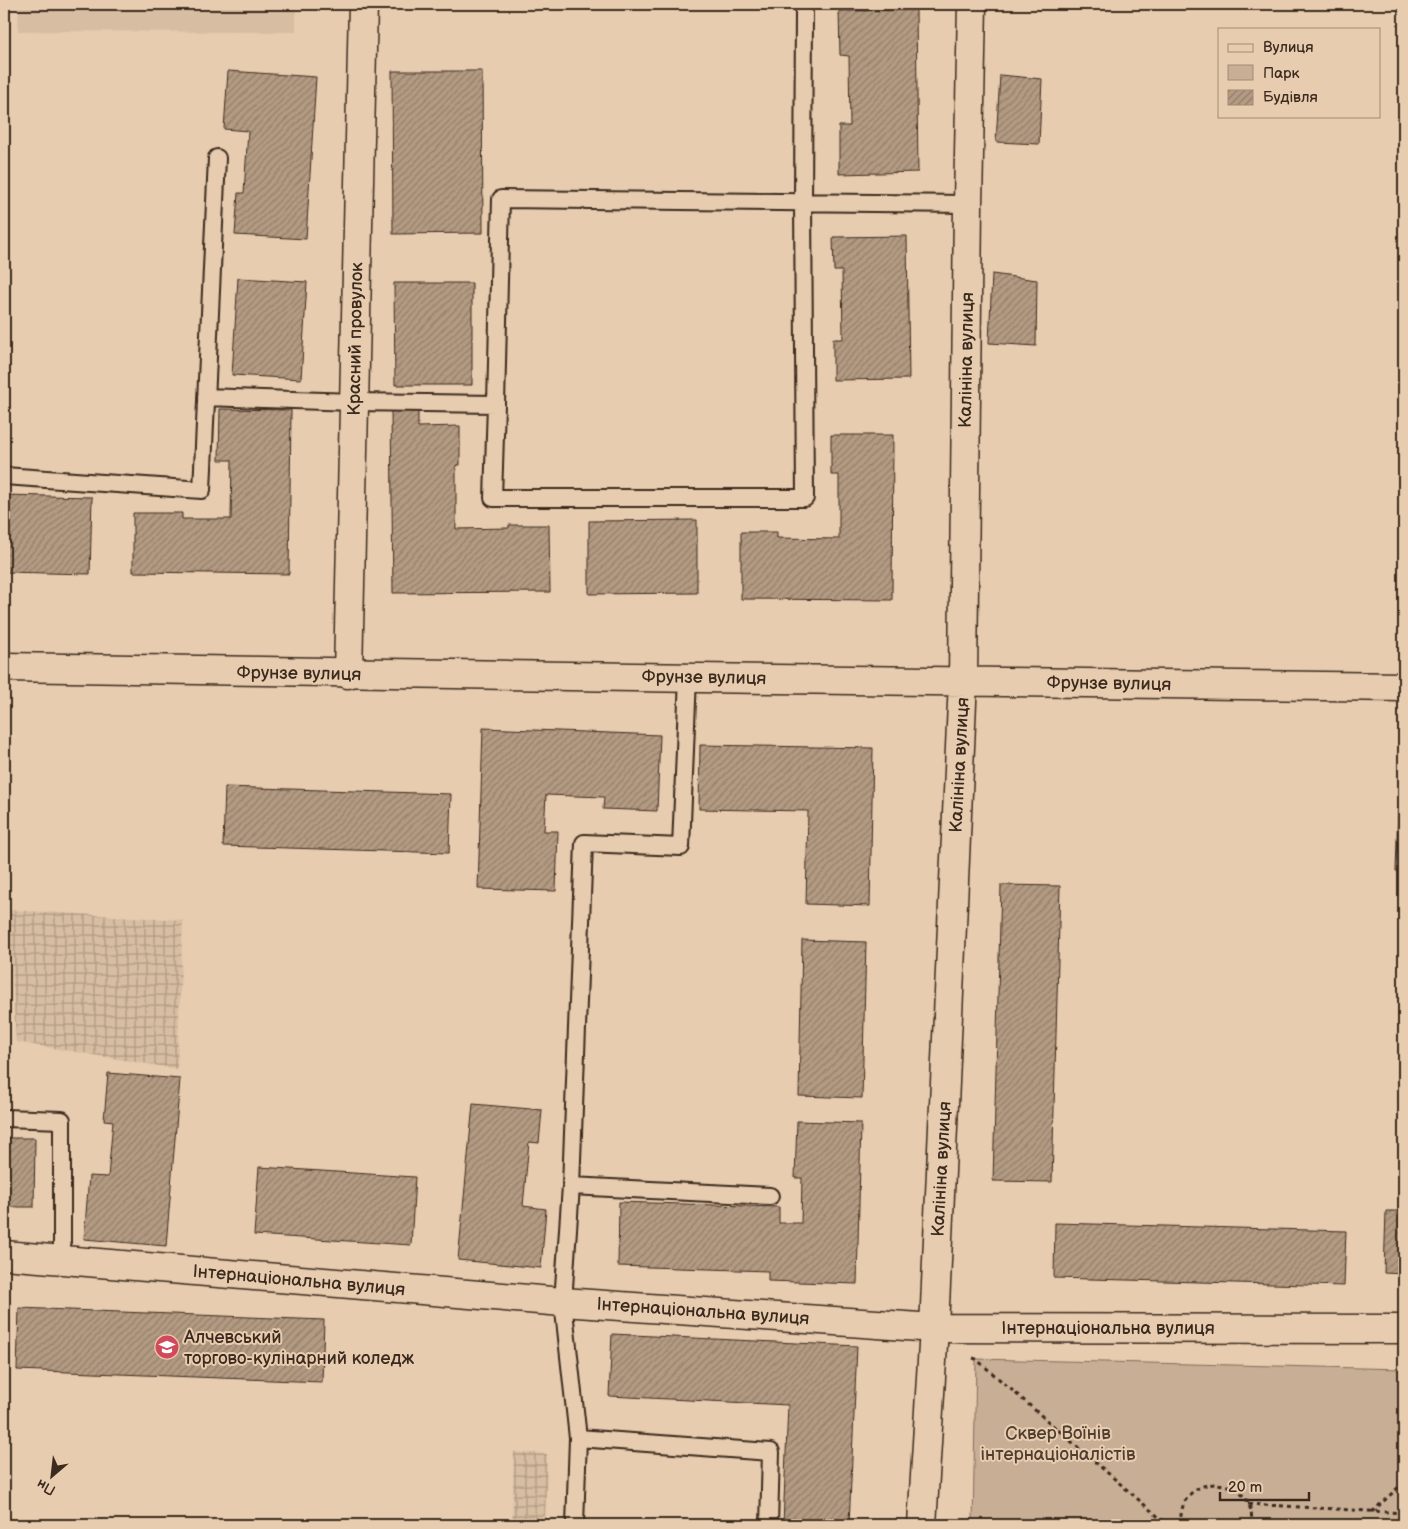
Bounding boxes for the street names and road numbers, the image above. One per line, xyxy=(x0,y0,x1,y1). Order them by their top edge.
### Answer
street label: Красний провулок xyxy=(344,262,367,416)
street label: Калініна вулиця xyxy=(955,292,978,428)
street label: Фрунзе вулиця xyxy=(236,662,362,685)
street label: Фрунзе вулиця xyxy=(641,666,767,689)
street label: Фрунзе вулиця xyxy=(1046,672,1172,695)
street label: Калініна вулиця xyxy=(945,697,974,833)
street label: Калініна вулиця xyxy=(927,1101,956,1237)
street label: Інтернаціональна вулиця xyxy=(192,1261,406,1300)
street label: Інтернаціональна вулиця xyxy=(596,1294,810,1329)
street label: Інтернаціональна вулиця xyxy=(1001,1318,1215,1339)

